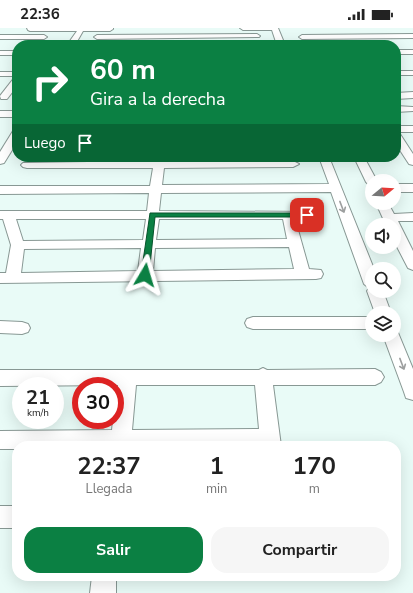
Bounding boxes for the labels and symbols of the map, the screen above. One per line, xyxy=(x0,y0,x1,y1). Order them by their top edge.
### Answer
north arrow xyxy=(365,174,401,210)
pin xyxy=(290,198,324,232)
one-way arrow xyxy=(339,200,347,212)
position arrow xyxy=(124,254,166,296)
one-way arrow xyxy=(399,357,407,369)
speed limit sign: 30 xyxy=(72,377,124,429)

